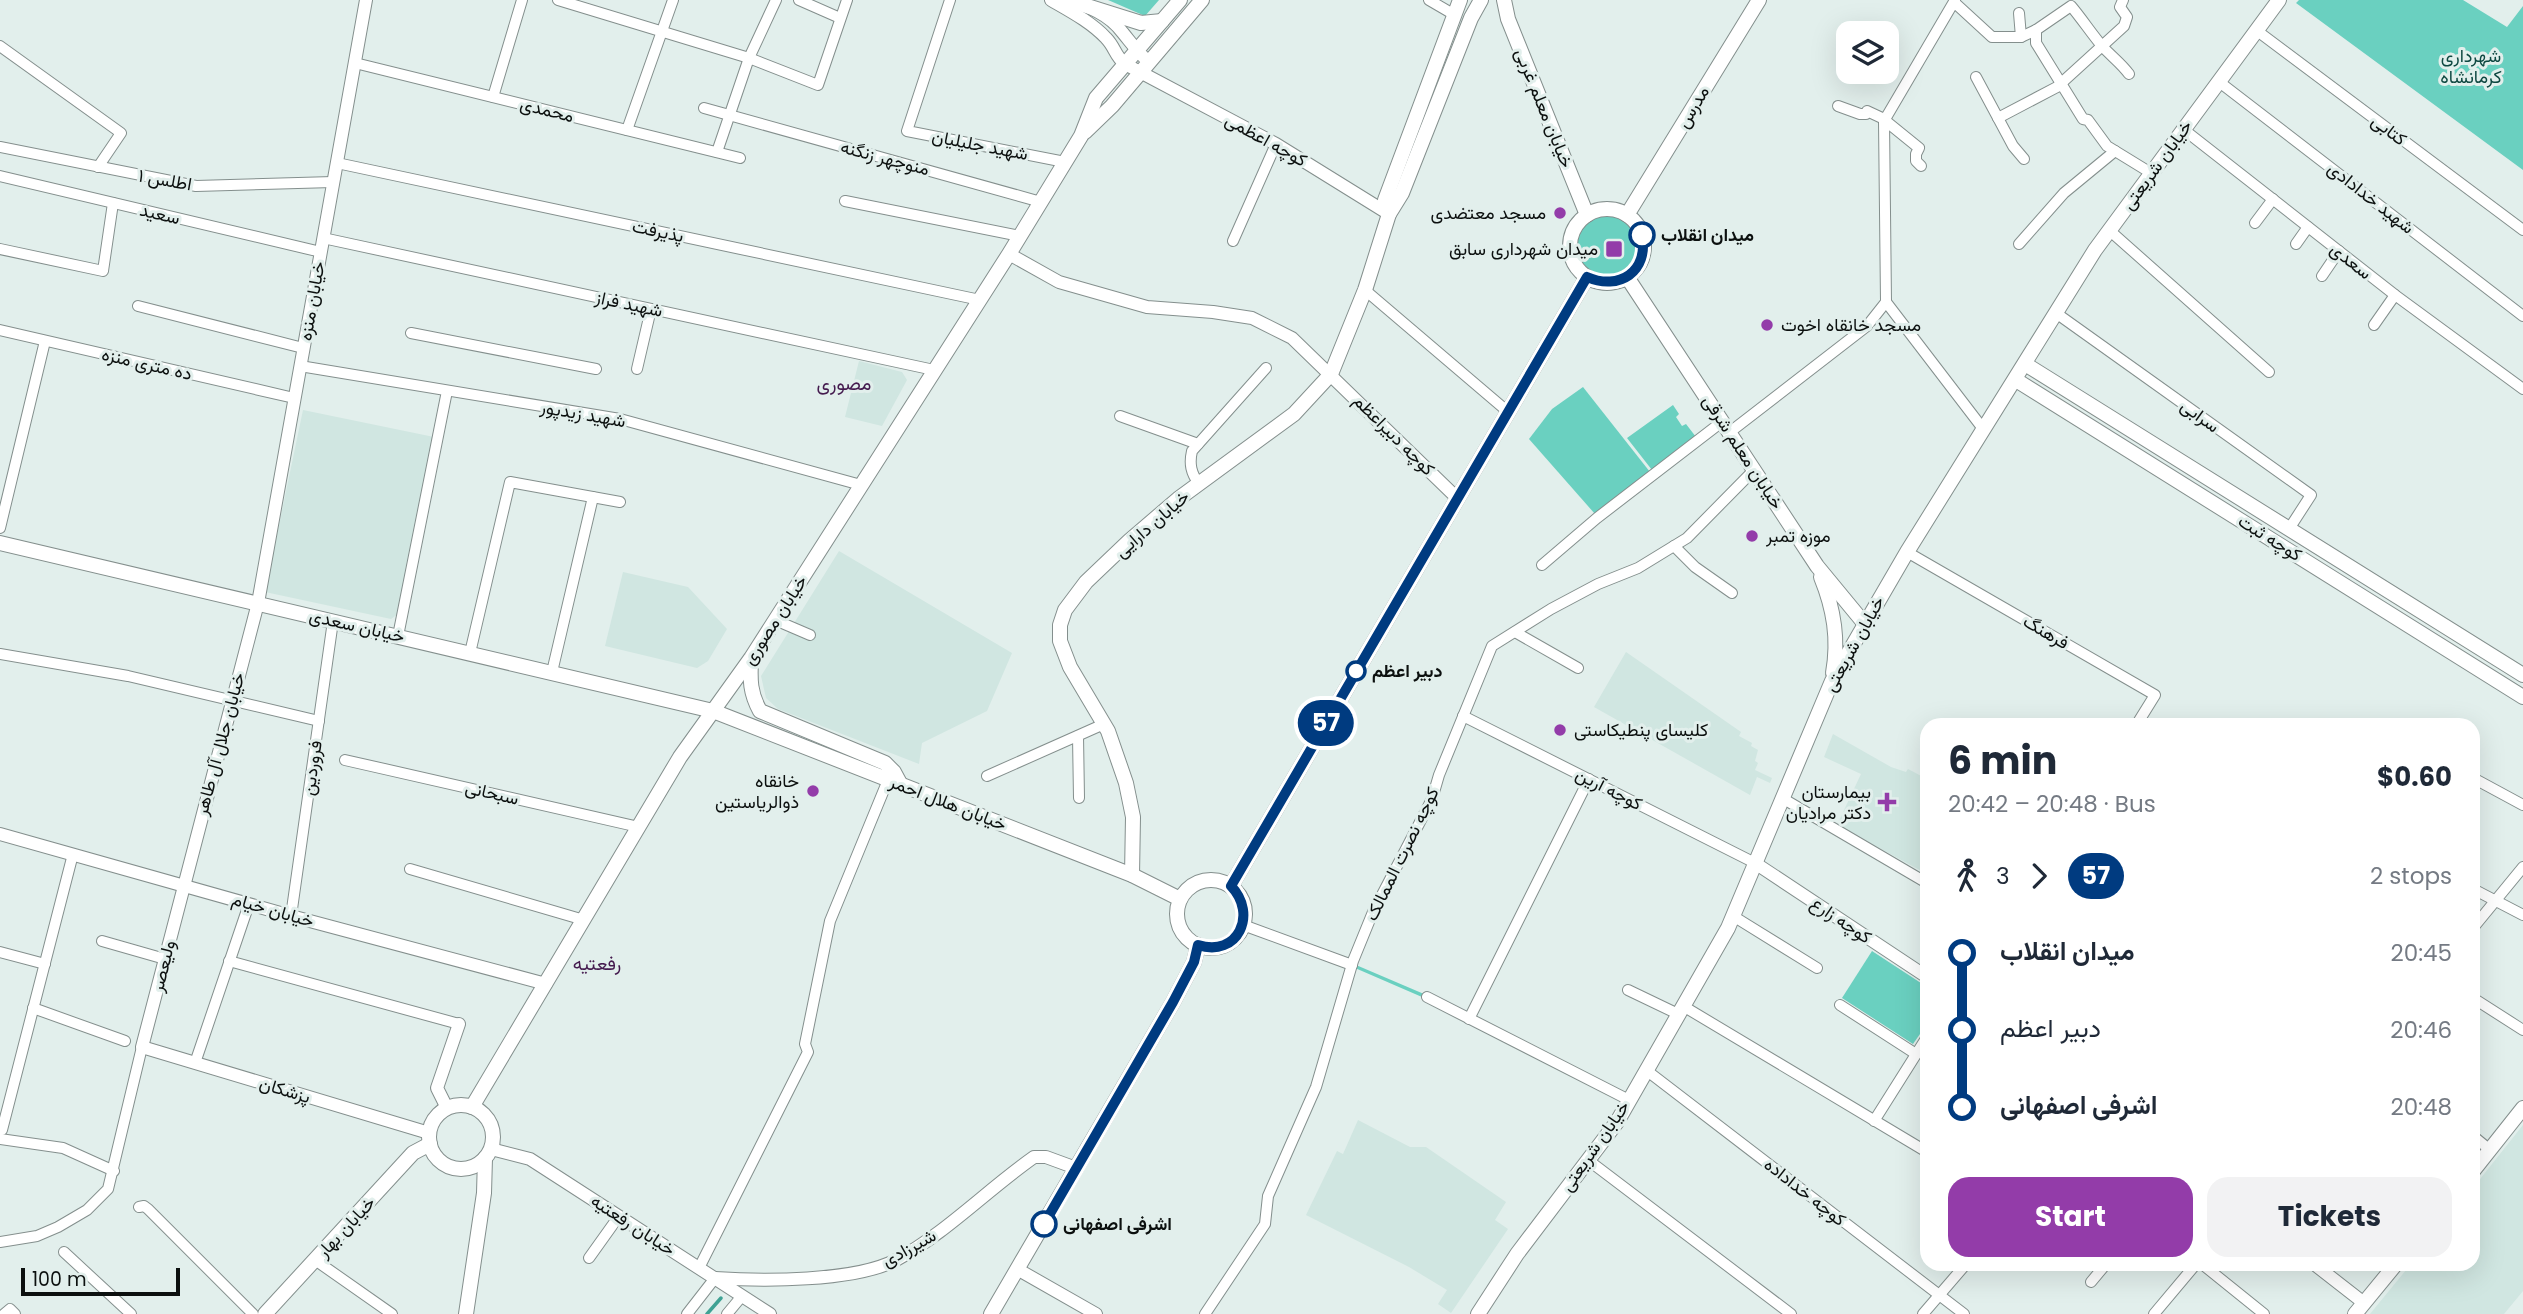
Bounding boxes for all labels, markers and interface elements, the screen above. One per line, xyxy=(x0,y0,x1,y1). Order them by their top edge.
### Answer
map controls xyxy=(1836,21,1899,84)
button: layers xyxy=(1836,21,1899,84)
park label: شهرداری کرمانشاه xyxy=(2440,43,2502,89)
street label: خیابان معلم غربی xyxy=(1509,44,1580,171)
street label: مدرس xyxy=(1670,81,1715,133)
street label: محمدی xyxy=(518,91,577,128)
street label: کوچه اعظمی xyxy=(1221,107,1312,172)
street label: کتابی xyxy=(2367,108,2412,151)
street label: خیابان شریعتی xyxy=(2115,115,2198,215)
street label: شهید جلیلیان xyxy=(930,123,1030,166)
street label: منوچهر زنگنه xyxy=(838,134,932,181)
street label: شهید خدادادی xyxy=(2323,156,2420,239)
street label: اطلس ۱ xyxy=(136,163,194,196)
street label: سعید xyxy=(138,197,183,230)
place label: مسجد معتضدی xyxy=(1430,200,1546,225)
marker: مسجد معتضدی xyxy=(1552,205,1568,221)
street label: پذیرفت xyxy=(630,213,686,248)
marker: میدان انقلاب xyxy=(1629,222,1655,248)
place label: میدان انقلاب xyxy=(1661,222,1754,247)
place label: میدان شهرداری سابق xyxy=(1449,236,1598,261)
street label: سعدی xyxy=(2325,236,2377,285)
marker: میدان شهرداری سابق xyxy=(1604,239,1624,259)
street label: خیابان منزه xyxy=(292,259,331,342)
street label: شهید فراز xyxy=(592,284,665,323)
place label: مسجد خانقاه اخوت xyxy=(1781,312,1921,337)
marker: مسجد خانقاه اخوت xyxy=(1759,317,1775,333)
street label: ده متری منزه xyxy=(100,341,195,386)
district label: مصوری xyxy=(817,370,871,397)
street label: کوچه دبیراعظم xyxy=(1348,388,1441,481)
street label: خیابان معلم شرقی xyxy=(1697,390,1790,514)
street label: سرابی xyxy=(2176,393,2225,438)
street label: شهید زیدپور xyxy=(538,394,628,433)
street label: خیابان دارایی xyxy=(1109,484,1195,563)
street label: کوچه ثبت xyxy=(2234,508,2307,567)
place label: موزه تمبر xyxy=(1765,523,1831,548)
marker: موزه تمبر xyxy=(1744,528,1760,544)
street label: خیابان مصوری xyxy=(736,570,813,669)
street label: خیابان شریعتی xyxy=(1817,592,1890,696)
street label: خیابان سعدی xyxy=(307,602,407,649)
street label: فرهنگ xyxy=(2019,608,2074,655)
place label: دبیر اعظم xyxy=(1372,658,1443,683)
marker: دبیر اعظم xyxy=(1346,661,1366,681)
street label: خیابان جلال آل طاهر xyxy=(188,670,251,819)
line badge: 57 xyxy=(1294,700,1358,746)
text: 57 xyxy=(1312,706,1340,739)
place label: کلیسای پنطیکاستی xyxy=(1574,717,1708,742)
marker: کلیسای پنطیکاستی xyxy=(1552,722,1568,738)
text: 6 min xyxy=(1948,734,2057,787)
street label: فروردین xyxy=(295,739,328,797)
text: $0.60 xyxy=(2377,759,2452,795)
street label: کوچه آرین xyxy=(1572,761,1647,816)
place label: خانقاه ذوالریاستین xyxy=(715,768,799,814)
street label: خیابان هلال احمر xyxy=(885,768,1010,836)
street label: سبحانی xyxy=(463,774,521,811)
place label: بیمارستان دکتر مرادیان xyxy=(1786,779,1871,825)
marker: خانقاه ذوالریاستین xyxy=(805,783,821,799)
street label: کوچه نصرت الممالک xyxy=(1358,783,1445,925)
text: 20:42 – 20:48 · Bus xyxy=(1948,788,2156,820)
marker: بیمارستان دکتر مرادیان xyxy=(1877,792,1897,812)
icon: walk xyxy=(1948,857,1986,895)
icon: forward xyxy=(2020,857,2058,895)
text: 57 xyxy=(2082,859,2110,892)
text: 3 xyxy=(1996,860,2010,892)
text: 2 stops xyxy=(2370,860,2452,892)
street label: خیابان خیام xyxy=(229,886,317,933)
street label: کوچه زارع xyxy=(1806,890,1877,949)
text: میدان انقلاب xyxy=(2000,933,2135,969)
street label: ولیعصر xyxy=(144,937,181,995)
text: 20:45 xyxy=(2391,937,2452,969)
district label: رفعتیه xyxy=(573,950,621,977)
text: دبیر اعظم xyxy=(2000,1010,2101,1046)
text: 20:46 xyxy=(2390,1014,2452,1046)
street label: پزشکان xyxy=(257,1070,314,1109)
text: اشرفی اصفهانی xyxy=(2000,1087,2157,1123)
text: 20:48 xyxy=(2390,1091,2452,1123)
street label: خیابان شریعتی xyxy=(1554,1095,1635,1196)
street label: کوچه خداداده xyxy=(1759,1152,1852,1232)
button: Start xyxy=(1948,1177,2193,1257)
button: Tickets xyxy=(2207,1177,2452,1257)
street label: خیابان رفعتیه xyxy=(586,1188,680,1261)
street label: خیابان بهار xyxy=(310,1191,381,1264)
marker: اشرفی اصفهانی xyxy=(1031,1211,1057,1237)
place label: اشرفی اصفهانی xyxy=(1063,1211,1172,1236)
street label: شیرزادی xyxy=(877,1222,940,1273)
scale bar xyxy=(21,1265,180,1297)
text: 100 m xyxy=(32,1266,87,1293)

